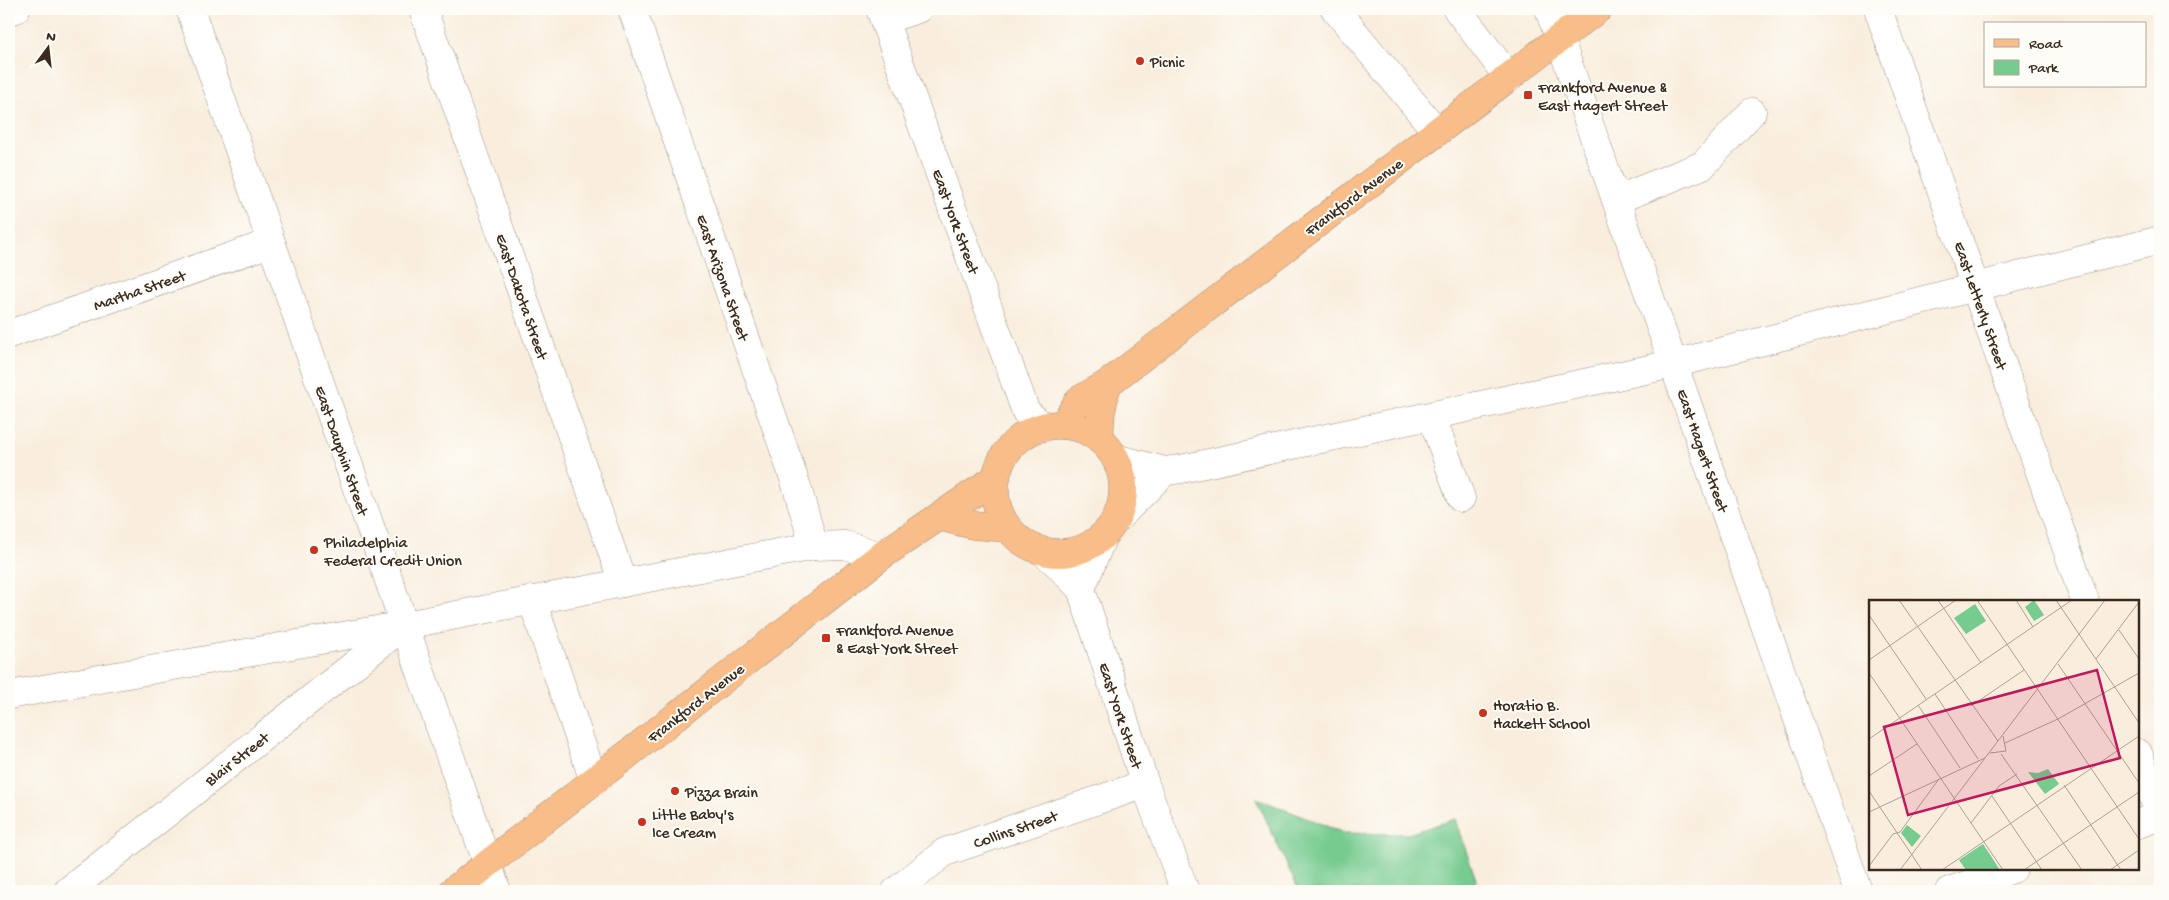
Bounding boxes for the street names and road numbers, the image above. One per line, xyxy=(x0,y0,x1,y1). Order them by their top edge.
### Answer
street label: Frankford Avenue xyxy=(1302,155,1408,242)
street label: East York Street xyxy=(926,167,982,279)
street label: East Arizona Street xyxy=(690,213,752,345)
street label: East Dakota Street xyxy=(489,232,551,364)
street label: East Letterly Street xyxy=(1948,240,2010,374)
street label: Martha Street xyxy=(92,267,190,317)
street label: East Dauphin Street xyxy=(309,384,371,520)
street label: East Hagert Street xyxy=(1671,387,1731,517)
street label: Frankford Avenue xyxy=(644,661,750,749)
street label: East York Street xyxy=(1093,661,1145,773)
street label: Blair Street xyxy=(202,729,275,792)
street label: Collins Street xyxy=(972,808,1062,855)

